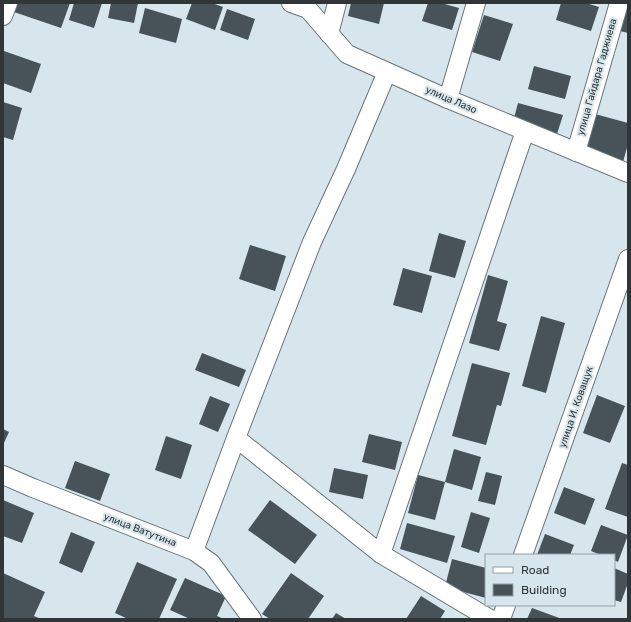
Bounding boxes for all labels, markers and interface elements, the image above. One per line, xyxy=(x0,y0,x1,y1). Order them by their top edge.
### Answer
street label: улица Гайдара Гаджиева xyxy=(575,17,619,137)
street label: улица Лазо xyxy=(423,84,479,116)
street label: улица И. Коващук xyxy=(556,364,596,449)
street label: улица Ватутина xyxy=(102,511,178,549)
legend xyxy=(485,554,615,606)
text: Road xyxy=(521,563,549,577)
text: Building xyxy=(521,583,567,597)

